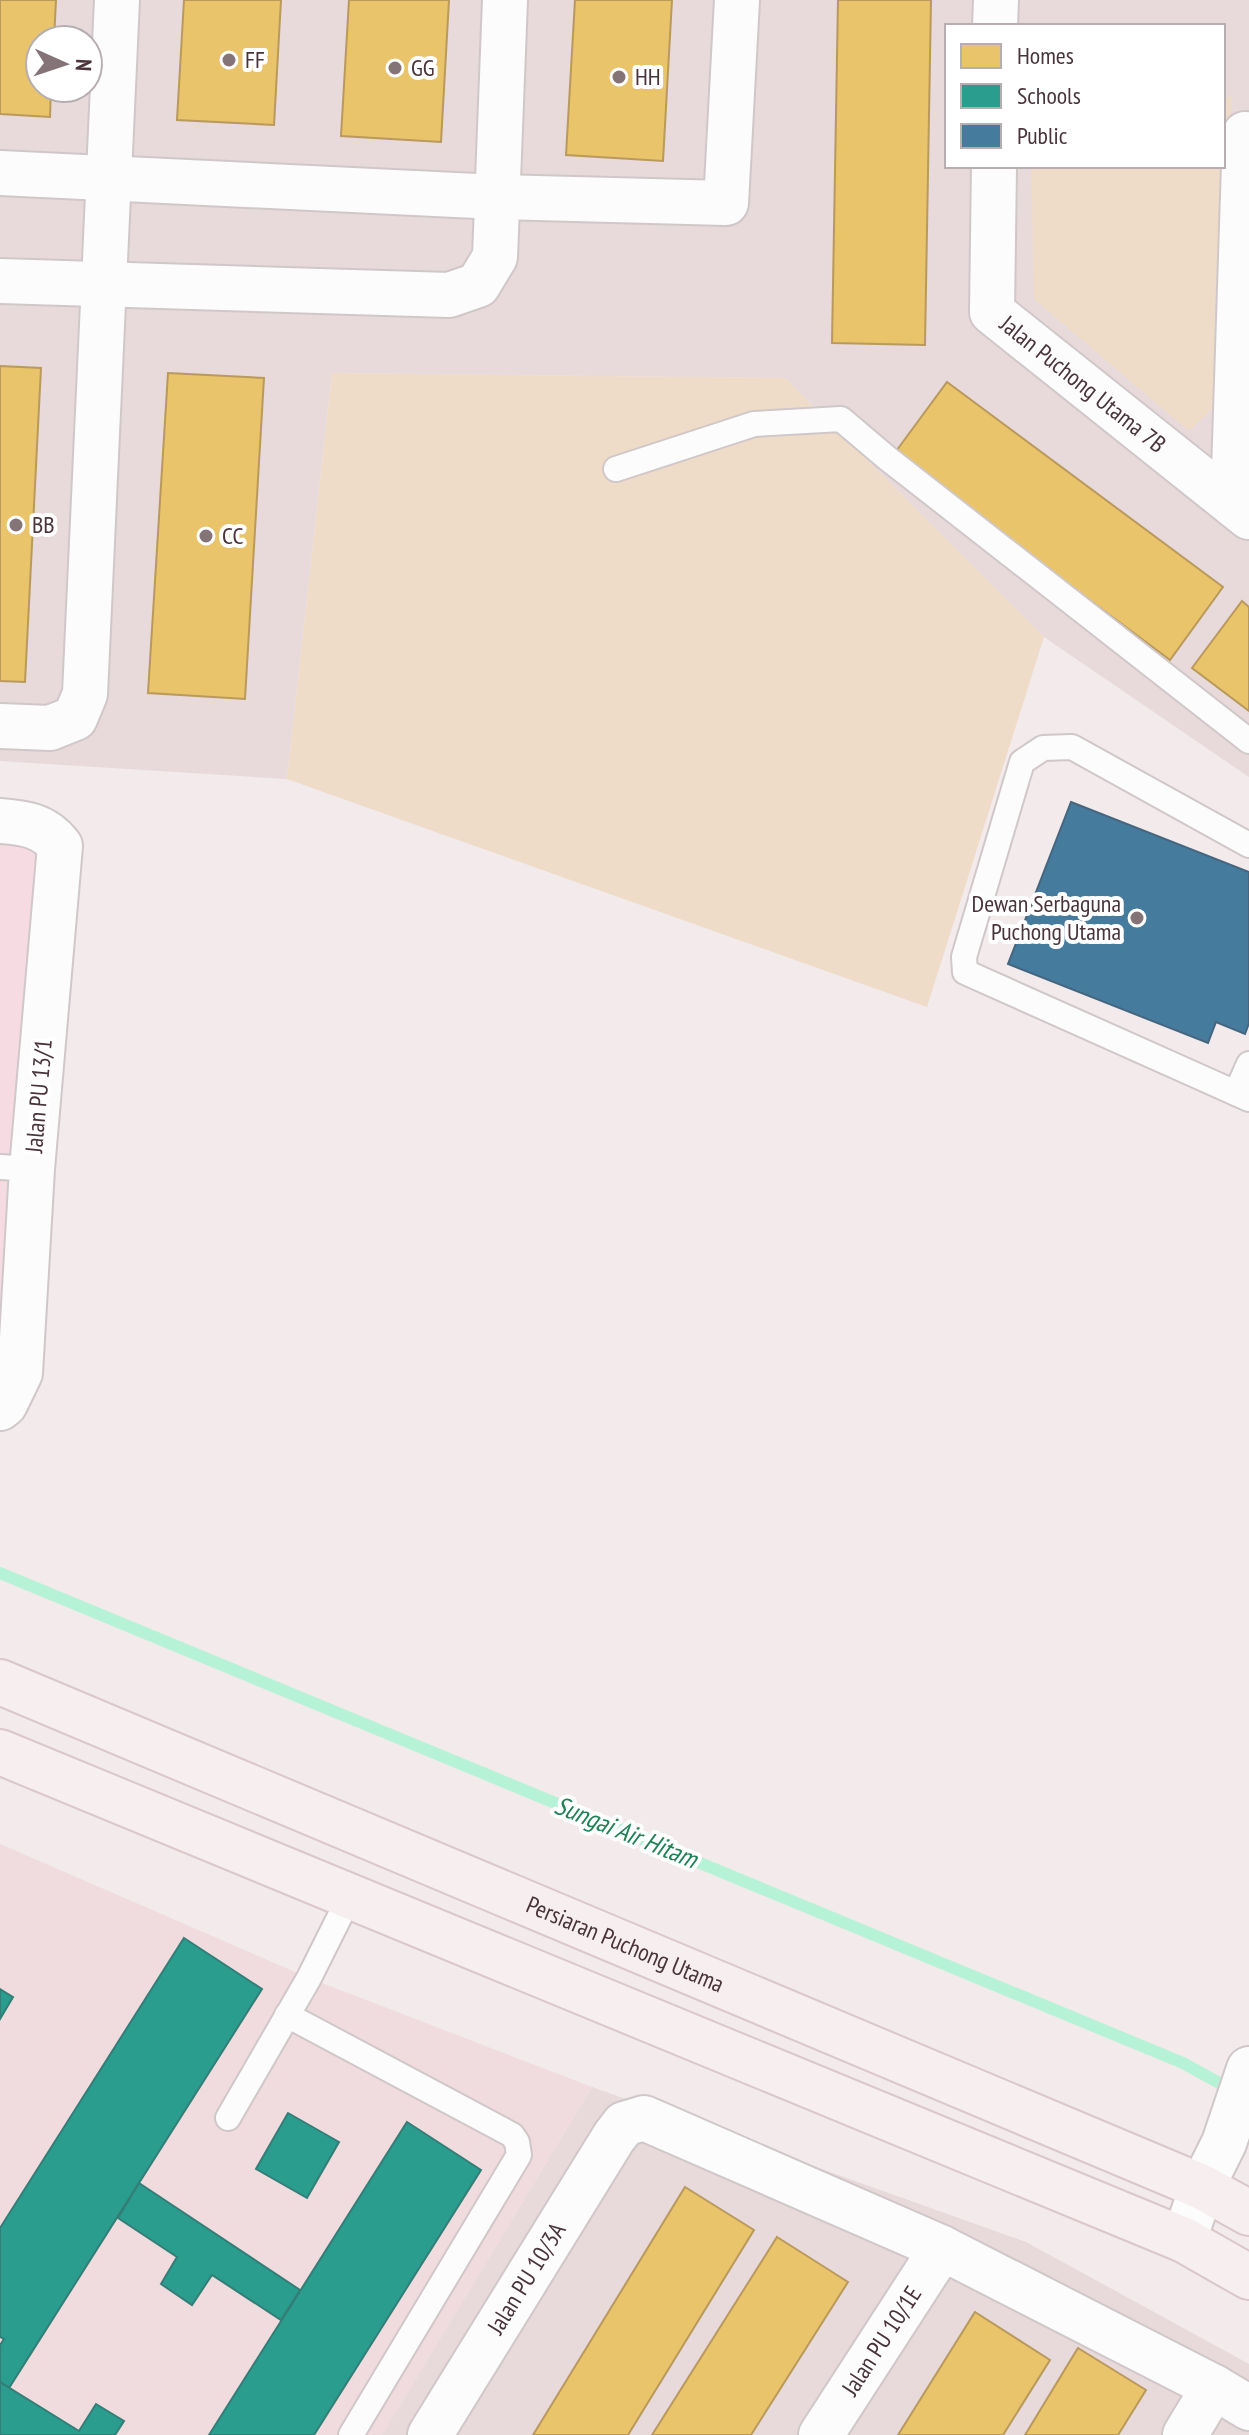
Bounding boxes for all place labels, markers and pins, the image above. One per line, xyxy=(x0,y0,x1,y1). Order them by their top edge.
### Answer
place label: FF xyxy=(245,44,265,75)
marker: FF xyxy=(220,51,238,69)
place label: GG xyxy=(411,52,435,83)
marker: GG xyxy=(386,59,404,77)
place label: HH xyxy=(635,61,661,92)
marker: HH xyxy=(610,68,628,86)
place label: BB xyxy=(32,509,55,540)
marker: BB xyxy=(7,516,25,534)
place label: CC xyxy=(222,520,243,551)
marker: CC xyxy=(197,527,215,545)
place label: Dewan Serbaguna Puchong Utama xyxy=(972,888,1121,947)
marker: Dewan Serbaguna Puchong Utama xyxy=(1128,909,1146,927)

